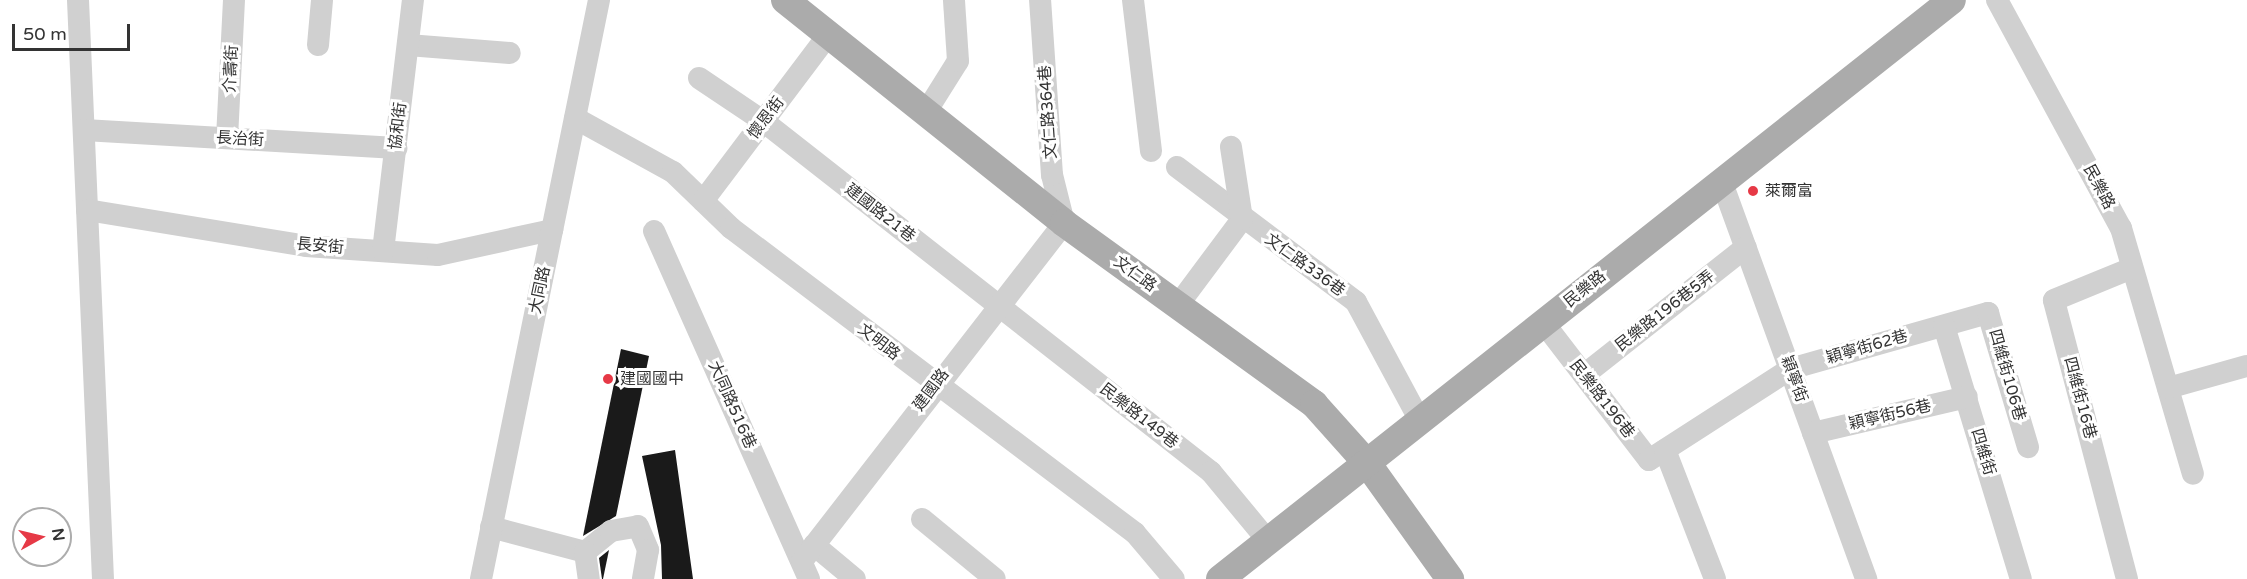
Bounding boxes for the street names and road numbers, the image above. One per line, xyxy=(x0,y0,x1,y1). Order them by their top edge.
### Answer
street label: 介壽街 xyxy=(220,45,242,93)
street label: 文仁路364巷 xyxy=(1035,64,1061,160)
street label: 懷恩街 xyxy=(744,93,788,143)
street label: 協和街 xyxy=(386,101,410,151)
street label: 長治街 xyxy=(216,128,264,150)
street label: 民樂路 xyxy=(2079,161,2119,213)
street label: 建國路21巷 xyxy=(841,180,919,246)
street label: 文仁路336巷 xyxy=(1261,230,1349,300)
street label: 長安街 xyxy=(295,234,345,258)
street label: 文仁路 xyxy=(1110,252,1160,296)
street label: 大同路 xyxy=(526,265,554,315)
street label: 民樂路 xyxy=(1560,266,1610,312)
street label: 民樂路196巷5弄 xyxy=(1612,266,1718,356)
street label: 文明路 xyxy=(854,320,904,364)
street label: 穎寧街62巷 xyxy=(1824,326,1910,368)
street label: 四維街106巷 xyxy=(1985,327,2029,423)
street label: 穎寧街 xyxy=(1777,353,1811,405)
street label: 四維街16巷 xyxy=(2060,355,2100,441)
street label: 民樂路196巷 xyxy=(1565,356,1639,442)
street label: 大同路516巷 xyxy=(704,358,760,452)
street label: 建國路 xyxy=(909,365,953,415)
street label: 民樂路149巷 xyxy=(1096,379,1182,453)
street label: 穎寧街56巷 xyxy=(1847,396,1933,434)
street label: 四維街 xyxy=(1967,426,1999,478)

